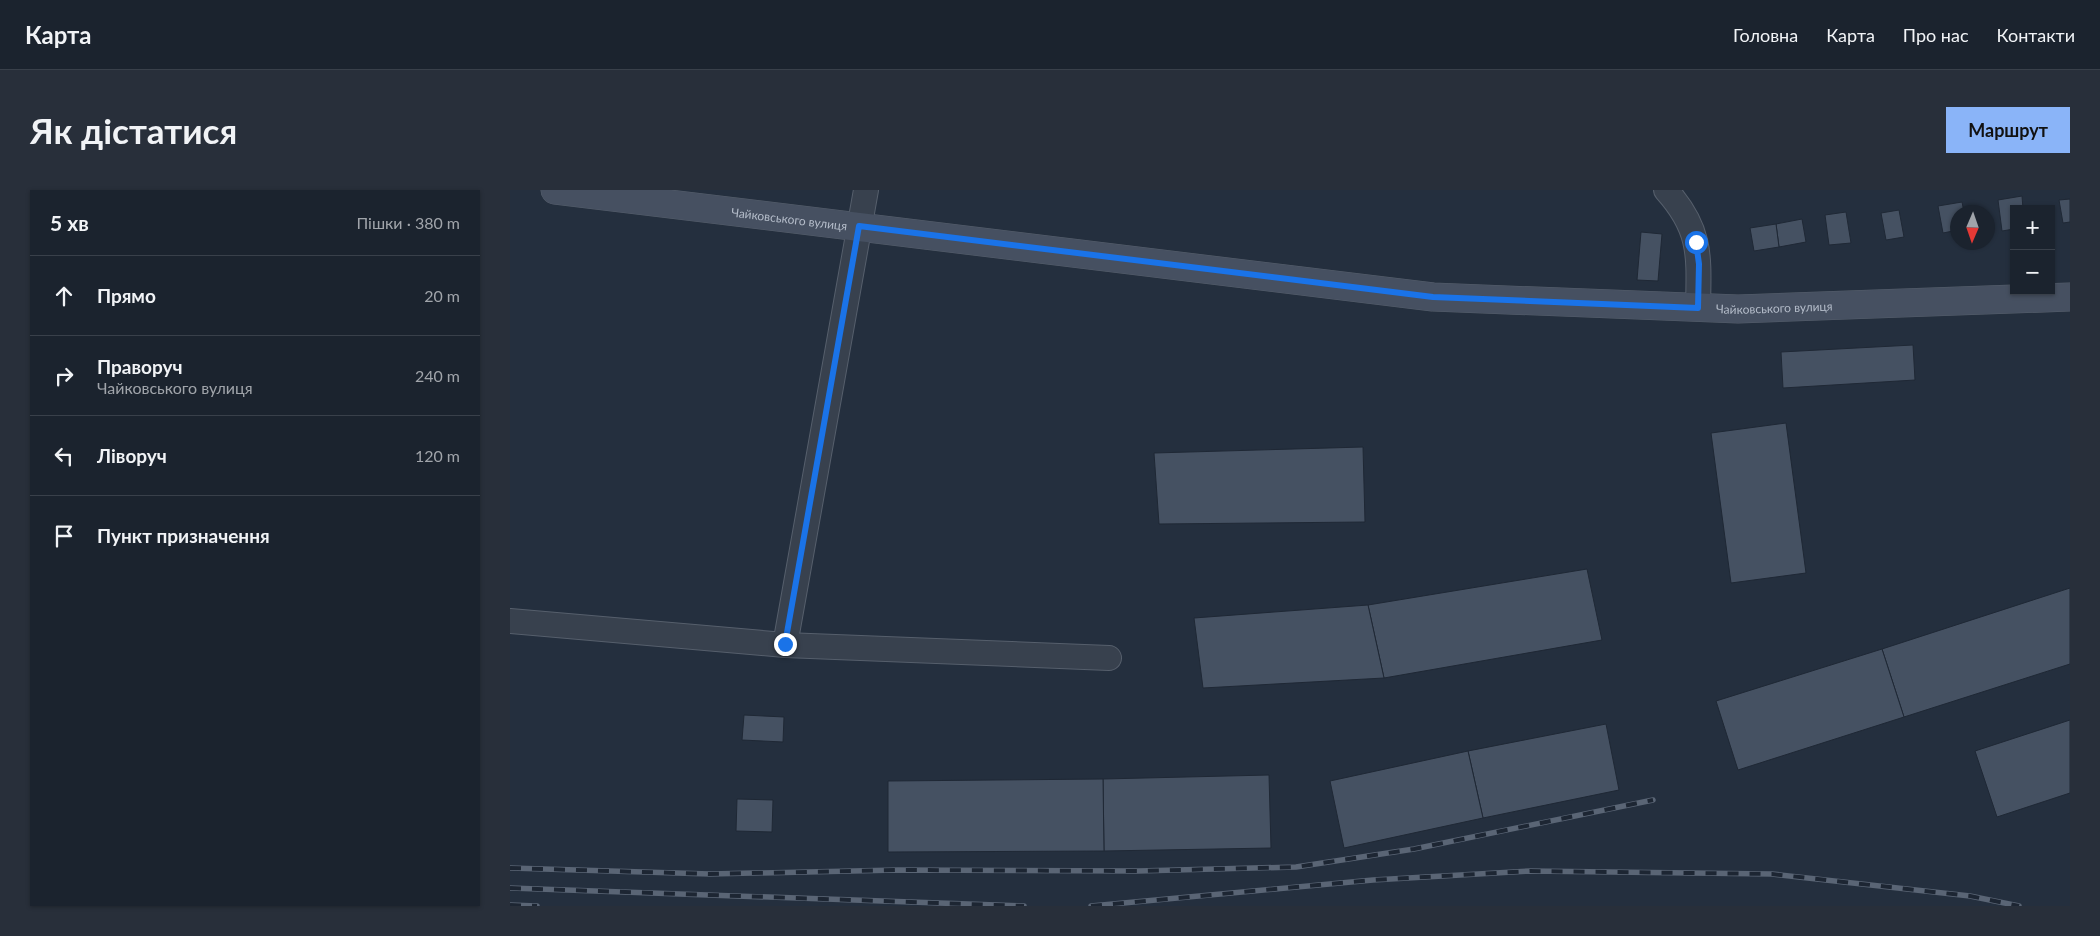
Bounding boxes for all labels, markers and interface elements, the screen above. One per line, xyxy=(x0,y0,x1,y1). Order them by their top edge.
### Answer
text: Карта xyxy=(25,20,92,49)
text: Головна xyxy=(1733,24,1798,46)
text: Карта xyxy=(1826,24,1875,46)
text: Про нас xyxy=(1903,24,1969,46)
text: Контакти xyxy=(1997,24,2075,46)
button: Маршрут xyxy=(1946,107,2070,153)
text: Як дістатися xyxy=(30,109,237,151)
street label: Чайковського вулиця xyxy=(730,204,848,233)
north arrow xyxy=(1950,205,1995,250)
map controls xyxy=(2010,205,2055,295)
button: + xyxy=(2010,205,2055,250)
text: 5 хв xyxy=(50,210,89,235)
text: Пішки · 380 m xyxy=(356,213,460,232)
route start xyxy=(1685,231,1708,254)
button: − xyxy=(2010,250,2055,295)
icon: ahead xyxy=(50,282,78,310)
text: Прямо xyxy=(97,284,156,307)
text: 20 m xyxy=(424,286,460,305)
street label: Чайковського вулиця xyxy=(1716,298,1833,317)
text: Праворуч xyxy=(97,355,182,378)
icon: right xyxy=(50,362,78,390)
text: 240 m xyxy=(415,366,460,385)
text: Чайковського вулиця xyxy=(97,378,253,397)
icon: left xyxy=(50,442,78,470)
text: Ліворуч xyxy=(97,444,167,467)
text: 120 m xyxy=(415,446,460,465)
icon: arrive xyxy=(50,522,78,550)
text: Пункт призначення xyxy=(97,524,270,547)
route end xyxy=(774,633,797,656)

